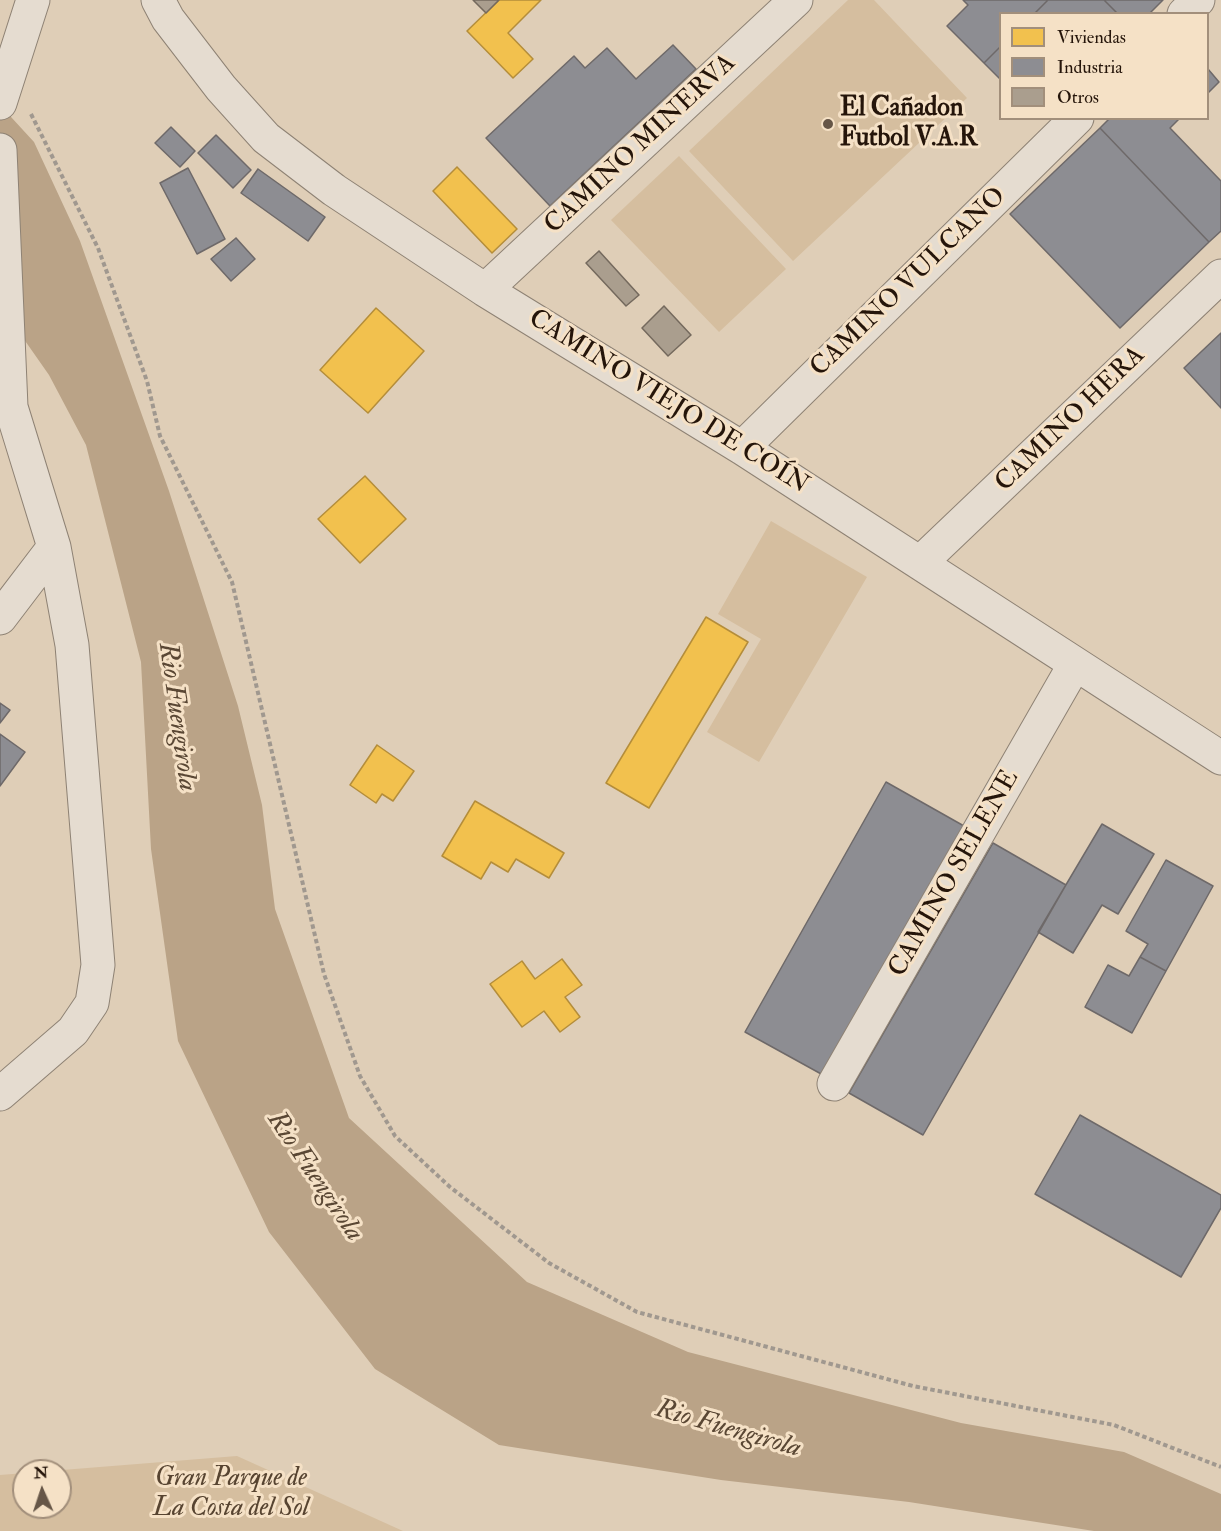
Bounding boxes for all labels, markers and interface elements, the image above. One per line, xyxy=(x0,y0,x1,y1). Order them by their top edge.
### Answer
legend xyxy=(999,12,1209,120)
text: Viviendas xyxy=(1057,26,1126,49)
street label: CAMINO MINERVA xyxy=(539,49,743,241)
text: Industria xyxy=(1057,56,1123,79)
text: Otros xyxy=(1057,86,1099,109)
place label: El Cañadon Futbol V.A.R xyxy=(840,93,977,154)
marker: El Cañadon Futbol V.A.R xyxy=(821,117,835,131)
street label: CAMINO VULCANO xyxy=(805,182,1013,384)
street label: CAMINO VIEJO DE COÍN xyxy=(522,304,814,502)
street label: CAMINO HERA xyxy=(990,341,1152,499)
water label: Rio Fuengirola xyxy=(150,641,202,793)
street label: CAMINO SELENE xyxy=(883,765,1027,983)
water label: Rio Fuengirola xyxy=(259,1106,369,1248)
water label: Rio Fuengirola xyxy=(652,1394,804,1466)
north arrow xyxy=(12,1459,72,1519)
text: N xyxy=(33,1463,49,1483)
park label: Gran Parque de La Costa del Sol xyxy=(153,1463,309,1524)

